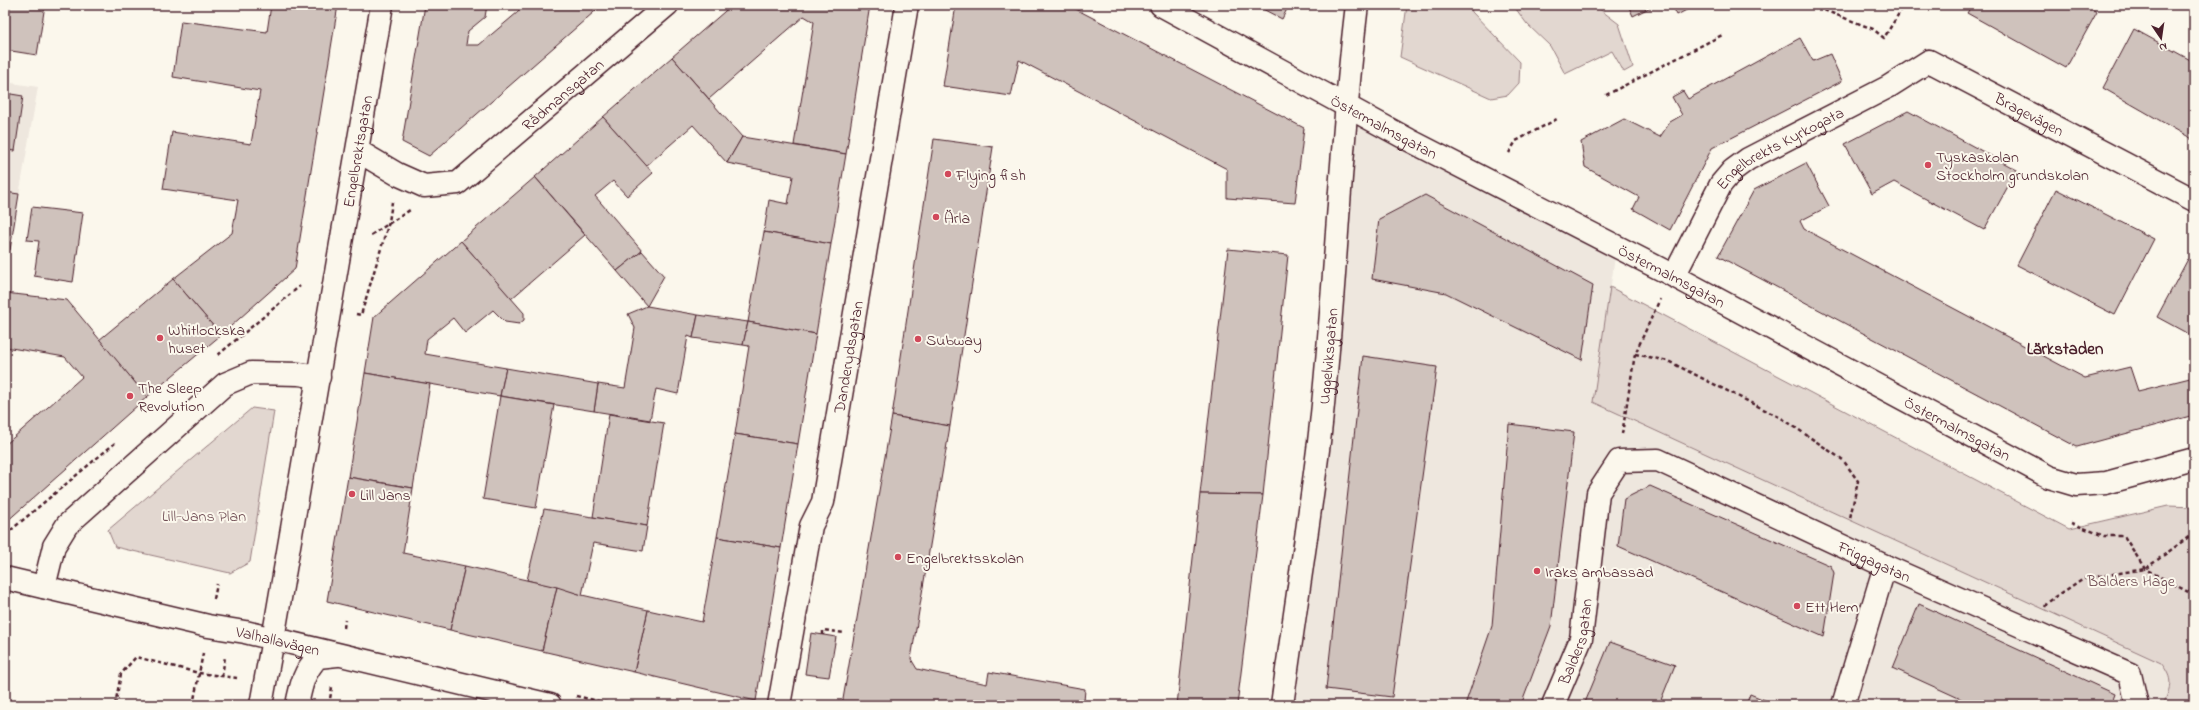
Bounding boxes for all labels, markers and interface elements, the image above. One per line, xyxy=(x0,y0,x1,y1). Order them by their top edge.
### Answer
north arrow xyxy=(2141,18,2181,58)
text: N xyxy=(2158,38,2168,55)
street label: Rådmansgatan xyxy=(517,54,610,138)
street label: Bragevägen xyxy=(1989,87,2068,144)
street label: Östermalmsgatan xyxy=(1325,89,1441,167)
street label: Engelbrektsgatan xyxy=(337,93,380,210)
street label: Engelbrekts Kyrkogata xyxy=(1711,102,1849,196)
place label: Tyskaskolan Stockholm grundskolan xyxy=(1936,146,2089,188)
marker: Tyskaskolan Stockholm grundskolan xyxy=(1923,160,1933,170)
place label: Flying fish xyxy=(955,164,1026,188)
marker: Flying fish xyxy=(943,169,953,179)
place label: Ärla xyxy=(944,207,970,231)
marker: Ärla xyxy=(931,212,941,222)
street label: Östermalmsgatan xyxy=(1613,239,1729,315)
street label: Danderydsgatan xyxy=(828,299,871,416)
street label: Uggelviksgatan xyxy=(1313,307,1346,405)
place label: Whitlockska huset xyxy=(168,319,245,361)
place label: Subway xyxy=(926,329,982,353)
marker: Whitlockska huset xyxy=(155,333,165,343)
marker: Subway xyxy=(913,334,923,344)
district label: Lärkstaden xyxy=(2027,337,2104,362)
place label: The Sleep Revolution xyxy=(138,377,204,419)
marker: The Sleep Revolution xyxy=(125,391,135,401)
street label: Östermalmsgatan xyxy=(1899,391,2015,468)
place label: Lill Jans xyxy=(360,484,411,508)
marker: Lill Jans xyxy=(347,489,357,499)
park label: Lill-Jans Plan xyxy=(162,505,246,529)
street label: Friggagatan xyxy=(1833,535,1914,590)
place label: Engelbrektsskolan xyxy=(906,547,1024,571)
marker: Engelbrektsskolan xyxy=(893,552,903,562)
place label: Iraks ambassad xyxy=(1545,561,1654,585)
marker: Iraks ambassad xyxy=(1532,566,1542,576)
park label: Balders Hage xyxy=(2086,570,2176,594)
place label: Ett Hem xyxy=(1805,596,1858,620)
street label: Baldersgatan xyxy=(1553,597,1600,690)
marker: Ett Hem xyxy=(1792,601,1802,611)
street label: Valhallavägen xyxy=(233,621,322,664)

